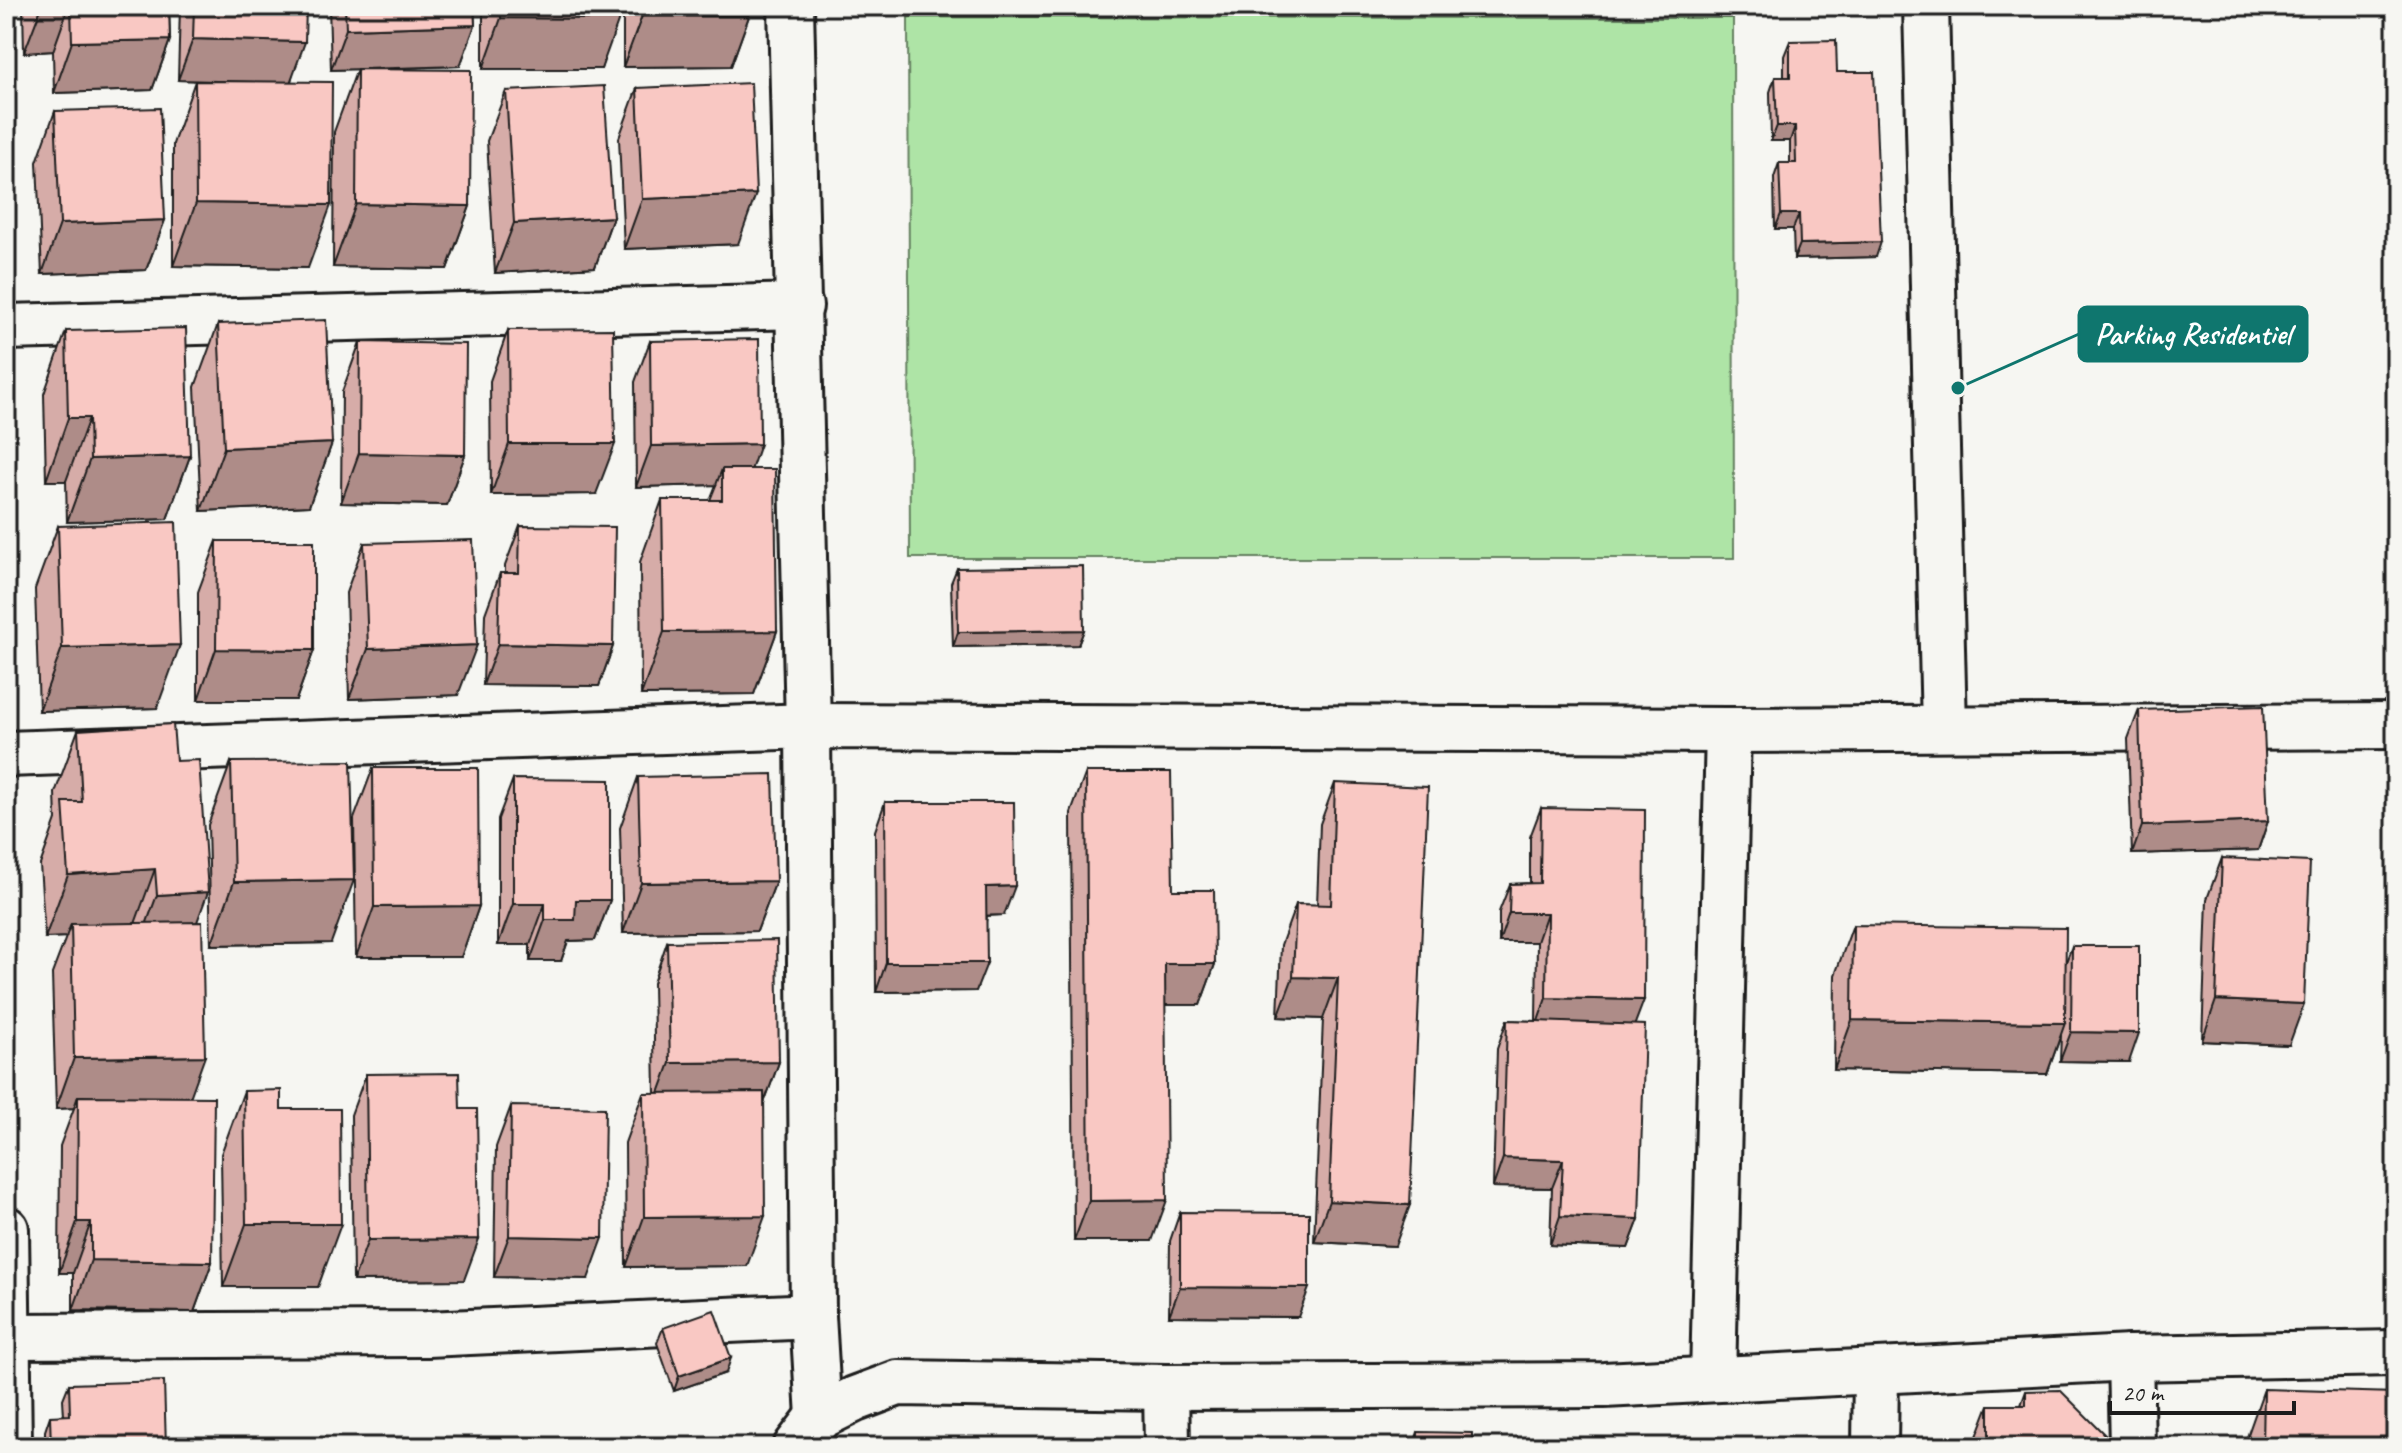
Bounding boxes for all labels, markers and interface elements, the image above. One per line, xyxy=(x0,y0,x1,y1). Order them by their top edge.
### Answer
callout: Parking Residentiel xyxy=(2079,307,2307,361)
text: Parking Residentiel xyxy=(2095,315,2296,353)
scale bar xyxy=(2110,1365,2294,1415)
text: 20 m xyxy=(2122,1378,2165,1408)

